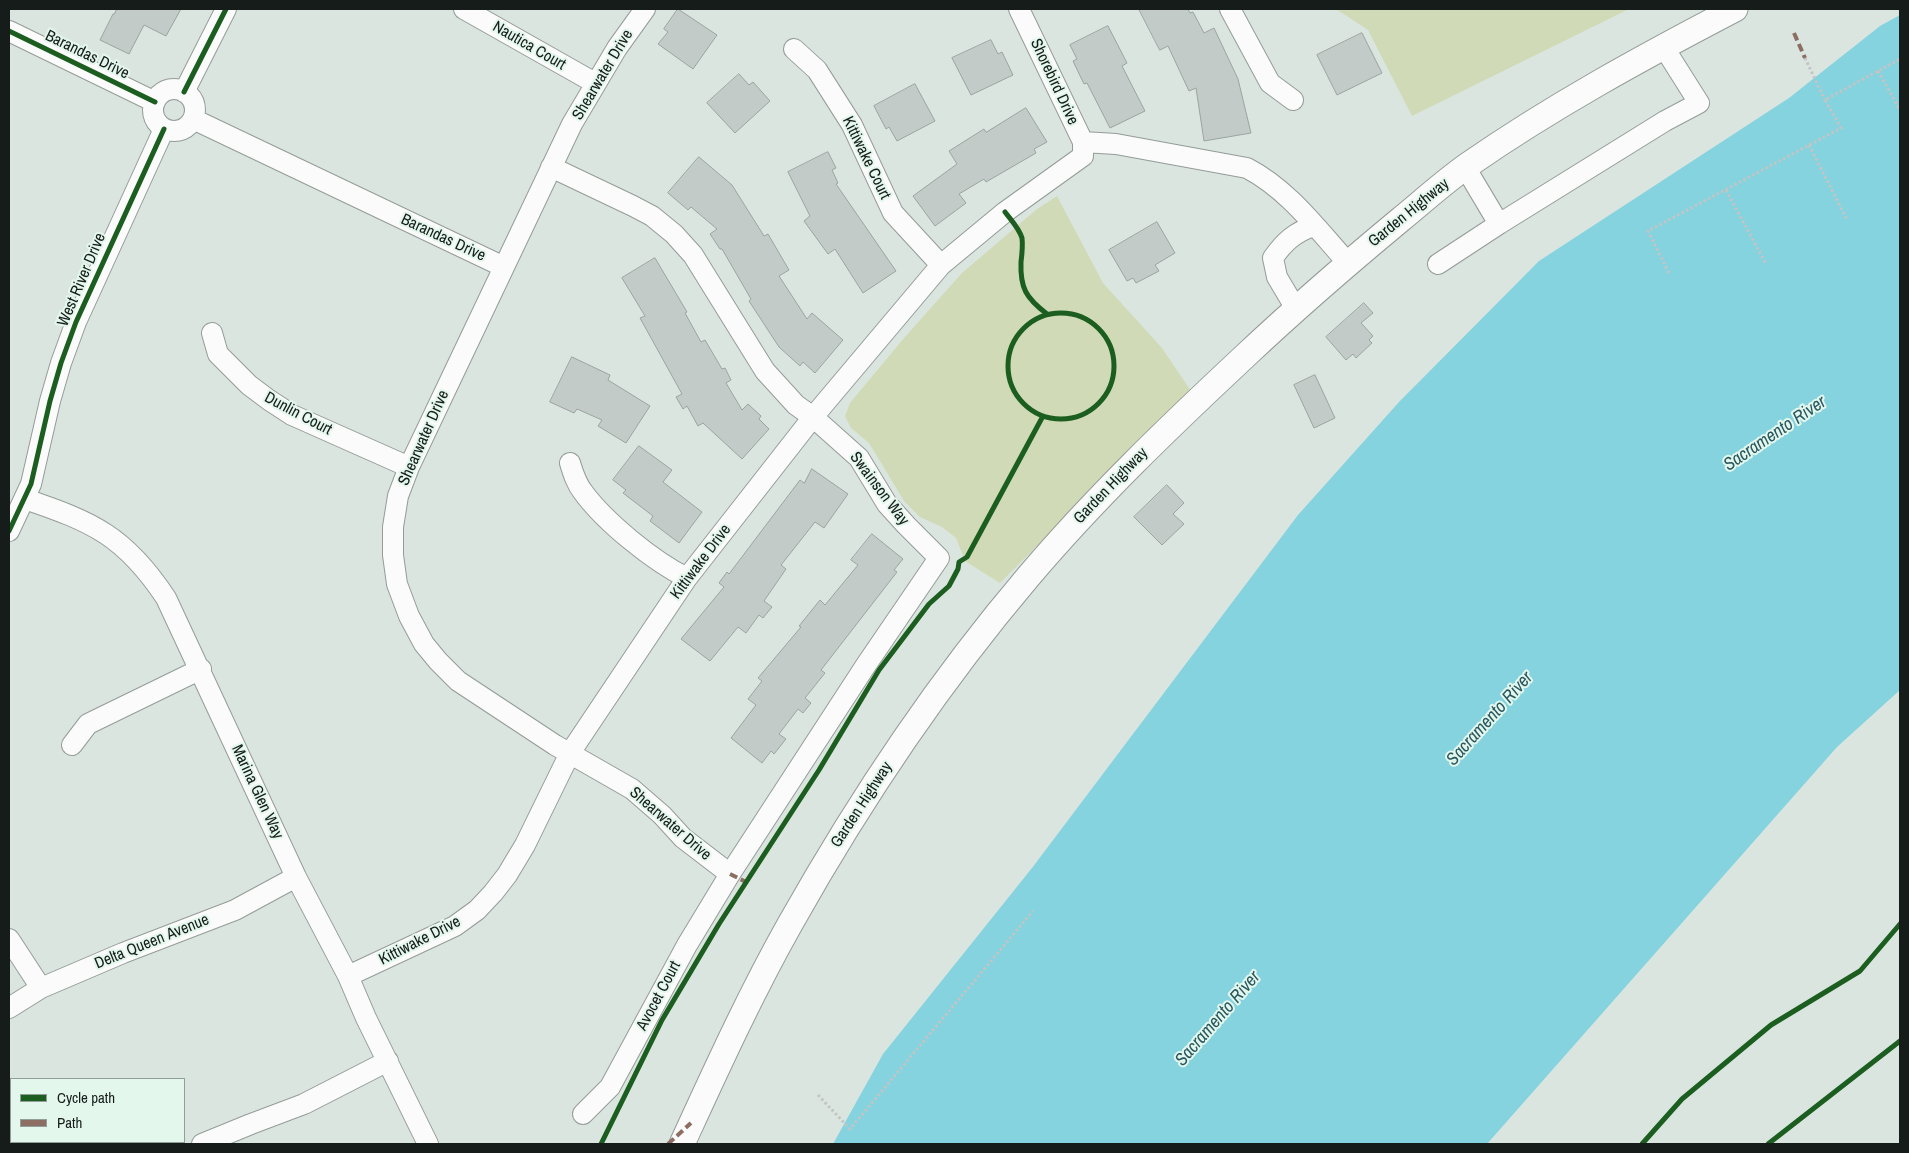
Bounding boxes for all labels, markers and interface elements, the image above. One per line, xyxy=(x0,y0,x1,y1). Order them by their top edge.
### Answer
street label: Nautica Court xyxy=(489,17,569,75)
street label: Barandas Drive xyxy=(42,26,132,84)
street label: Shearwater Drive xyxy=(568,26,638,124)
street label: Shorebird Drive xyxy=(1026,36,1082,128)
street label: Kittiwake Court xyxy=(838,113,894,203)
street label: Garden Highway xyxy=(1365,175,1453,251)
street label: Barandas Drive xyxy=(398,210,488,266)
street label: West River Drive xyxy=(54,230,110,330)
street label: Shearwater Drive xyxy=(394,387,454,489)
street label: Dunlin Court xyxy=(261,388,335,440)
water label: Sacramento River xyxy=(1720,392,1830,476)
street label: Garden Highway xyxy=(1070,444,1152,528)
street label: Swainson Way xyxy=(845,448,913,530)
street label: Kittiwake Drive xyxy=(667,521,735,603)
water label: Sacramento River xyxy=(1442,668,1538,770)
street label: Marina Glen Way xyxy=(227,742,287,842)
street label: Garden Highway xyxy=(827,758,897,852)
street label: Shearwater Drive xyxy=(625,783,715,865)
street label: Delta Queen Avenue xyxy=(92,910,212,974)
street label: Kittiwake Drive xyxy=(376,912,464,970)
street label: Avocet Court xyxy=(633,958,685,1034)
water label: Sacramento River xyxy=(1171,967,1265,1071)
legend xyxy=(10,1078,185,1143)
text: Cycle path xyxy=(57,1087,115,1108)
text: Path xyxy=(57,1112,82,1133)

